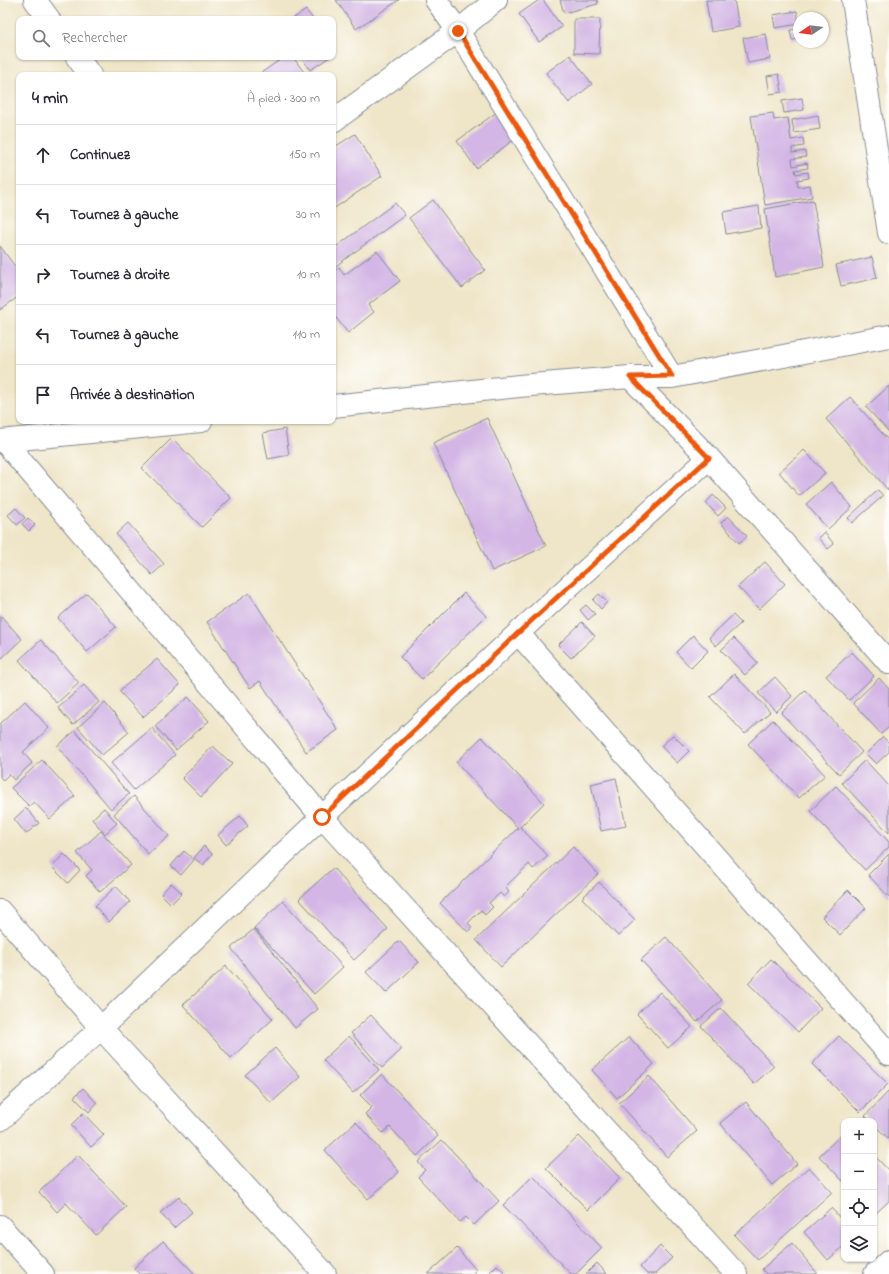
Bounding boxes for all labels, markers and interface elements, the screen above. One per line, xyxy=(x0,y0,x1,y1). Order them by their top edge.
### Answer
north arrow xyxy=(793,12,829,48)
search box xyxy=(16,16,336,60)
route end xyxy=(449,22,467,40)
icon: search xyxy=(30,27,52,49)
text: Rechercher xyxy=(62,27,127,49)
text: 4 min xyxy=(32,86,68,111)
text: À pied · 300 m xyxy=(247,89,320,108)
icon: ahead xyxy=(32,144,54,166)
text: Continuez xyxy=(70,144,130,166)
text: 150 m xyxy=(289,145,320,164)
icon: left xyxy=(32,204,54,226)
text: Tournez à gauche xyxy=(70,204,178,226)
text: 30 m xyxy=(296,205,320,224)
icon: right xyxy=(32,264,54,286)
text: Tournez à droite xyxy=(70,264,170,286)
text: 10 m xyxy=(297,265,320,284)
icon: left xyxy=(32,324,54,346)
text: Tournez à gauche xyxy=(70,324,178,346)
text: 110 m xyxy=(293,325,320,344)
icon: arrive xyxy=(32,384,54,406)
text: Arrivée à destination xyxy=(70,384,195,406)
route start xyxy=(313,808,331,826)
map controls xyxy=(841,1118,877,1262)
button: + xyxy=(841,1118,877,1154)
button: − xyxy=(841,1154,877,1190)
button: locate xyxy=(841,1190,877,1226)
button: layers xyxy=(841,1226,877,1262)

